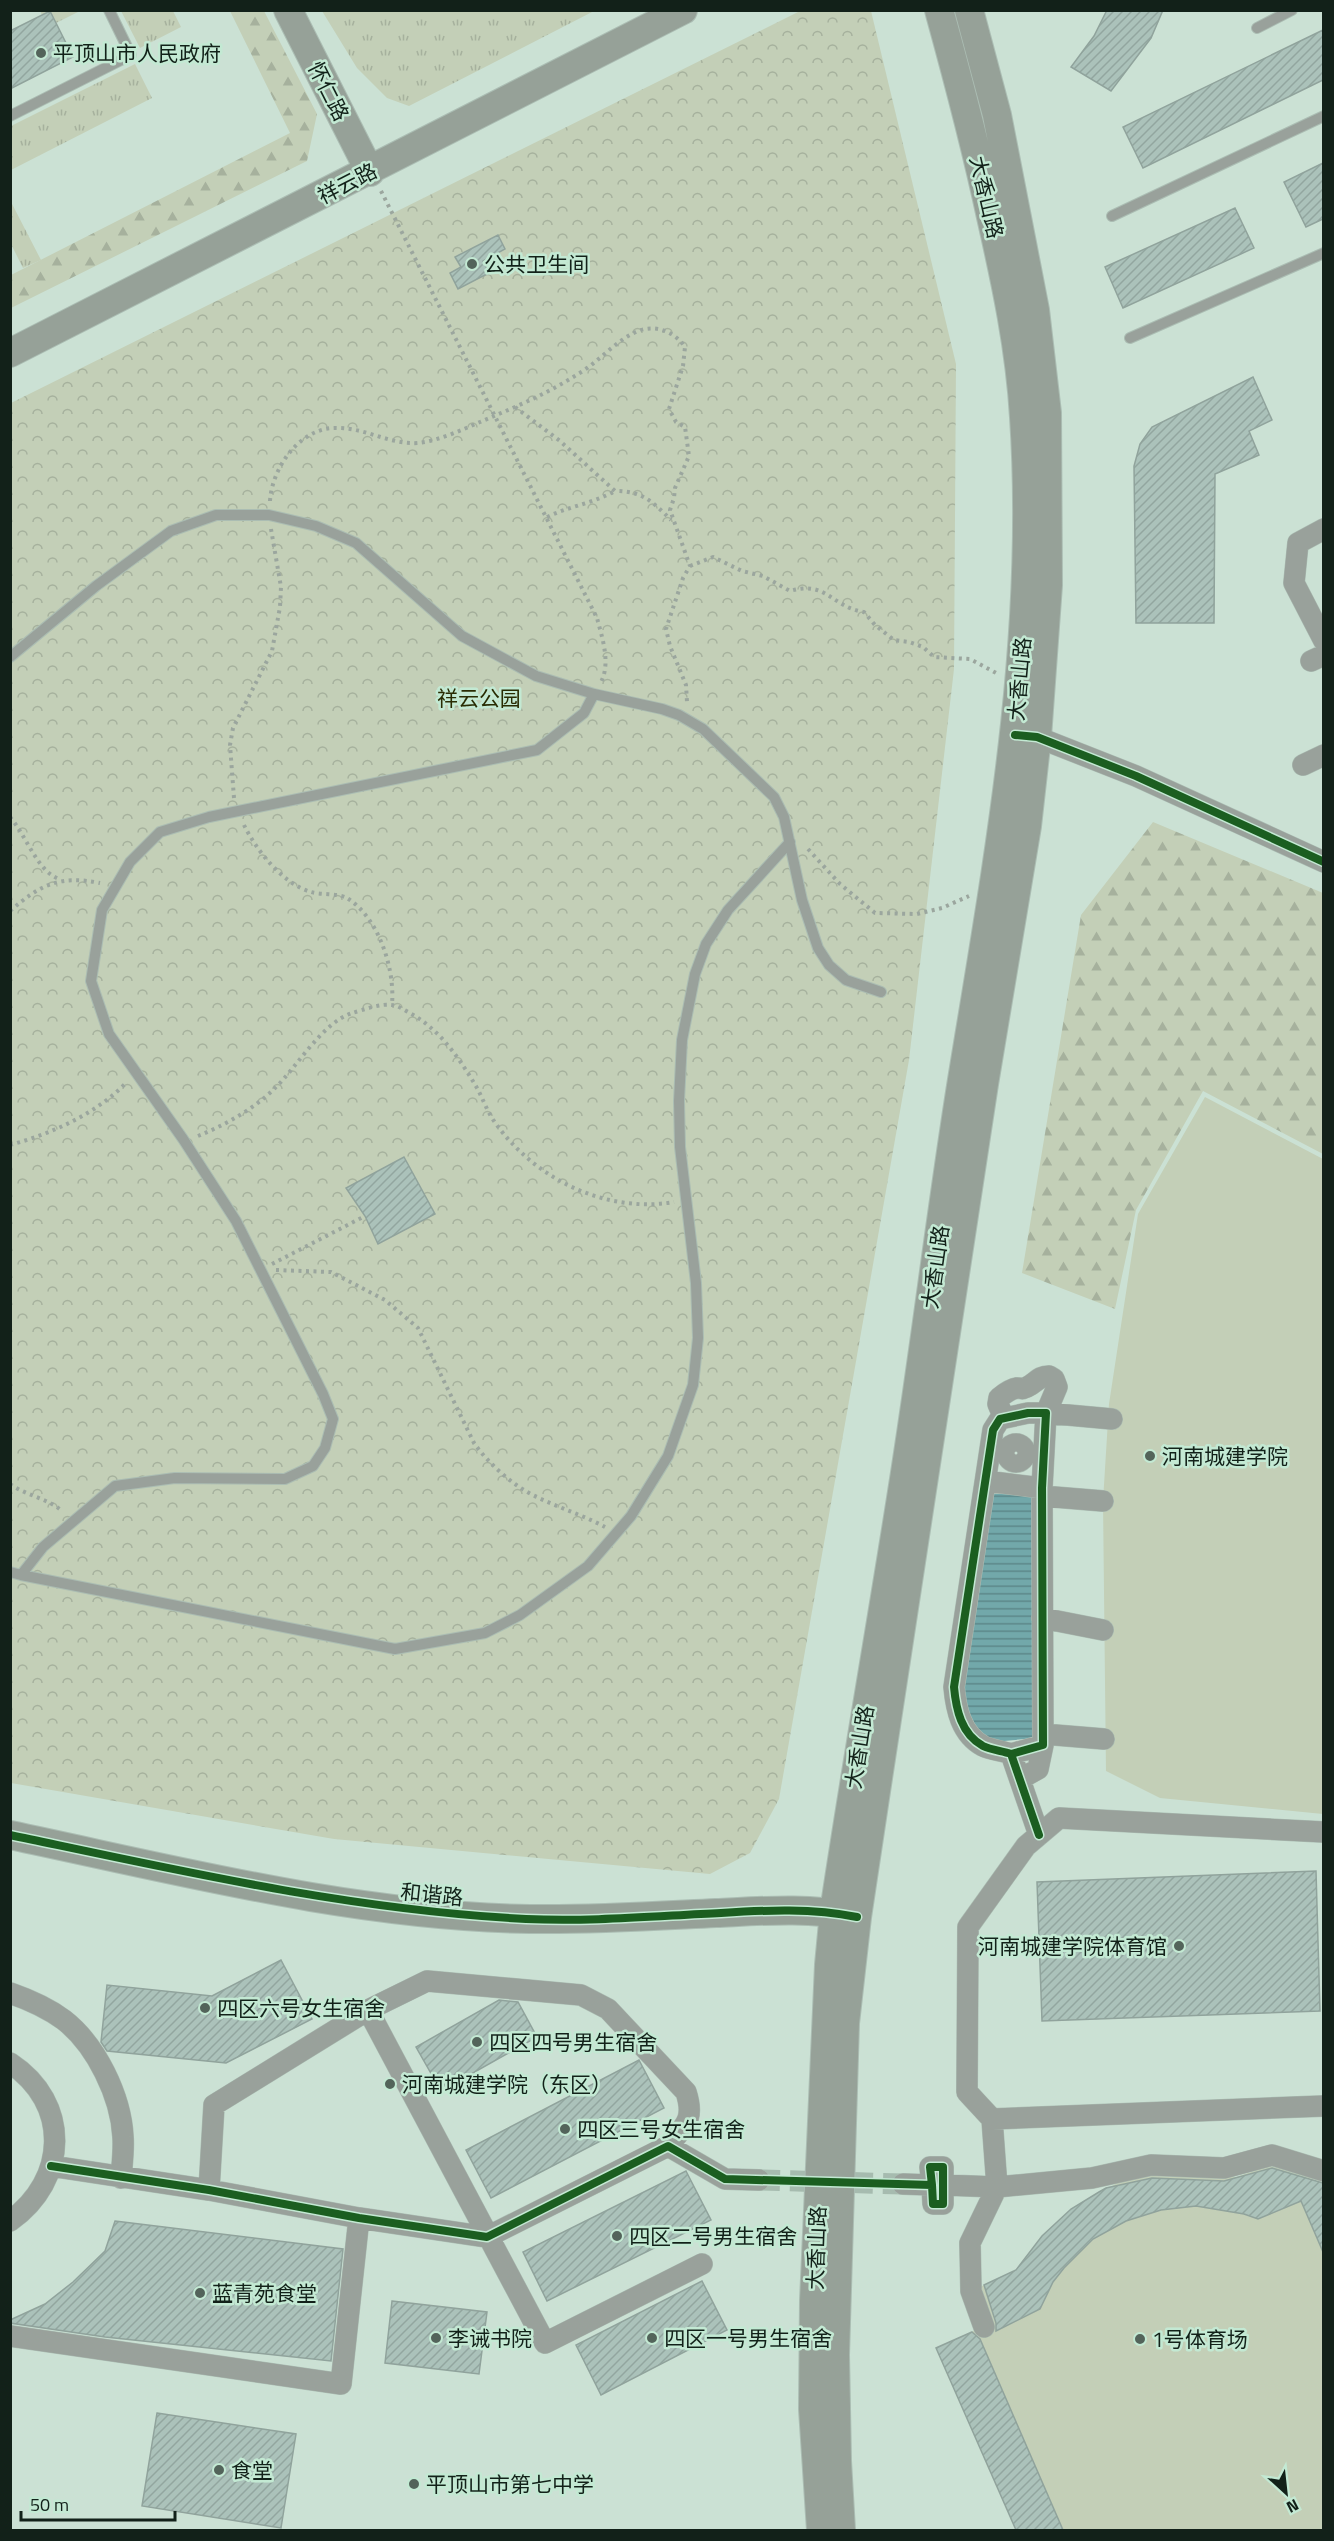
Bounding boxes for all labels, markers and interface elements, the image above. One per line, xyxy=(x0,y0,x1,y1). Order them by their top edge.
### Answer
place label: 平顶山市人民政府 xyxy=(53,37,221,69)
marker: 平顶山市人民政府 xyxy=(34,46,48,60)
street label: 怀仁路 xyxy=(300,56,358,126)
street label: 大香山路 xyxy=(962,152,1012,242)
street label: 祥云路 xyxy=(312,154,382,212)
place label: 公共卫生间 xyxy=(484,248,589,280)
marker: 公共卫生间 xyxy=(465,257,479,271)
street label: 大香山路 xyxy=(999,636,1039,722)
park label: 祥云公园 xyxy=(437,682,521,714)
street label: 大香山路 xyxy=(913,1223,957,1311)
place label: 河南城建学院 xyxy=(1162,1440,1288,1472)
marker: 河南城建学院 xyxy=(1143,1449,1157,1463)
street label: 大香山路 xyxy=(837,1703,881,1791)
street label: 和谐路 xyxy=(399,1875,465,1913)
place label: 河南城建学院体育馆 xyxy=(978,1930,1167,1962)
marker: 河南城建学院体育馆 xyxy=(1172,1939,1186,1953)
place label: 四区六号女生宿舍 xyxy=(217,1992,385,2024)
marker: 四区六号女生宿舍 xyxy=(198,2001,212,2015)
place label: 四区四号男生宿舍 xyxy=(489,2026,657,2058)
marker: 四区四号男生宿舍 xyxy=(470,2035,484,2049)
place label: 河南城建学院（东区） xyxy=(402,2068,612,2100)
marker: 河南城建学院（东区） xyxy=(383,2077,397,2091)
place label: 四区三号女生宿舍 xyxy=(577,2113,745,2145)
marker: 四区三号女生宿舍 xyxy=(558,2122,572,2136)
street label: 大香山路 xyxy=(799,2205,833,2291)
place label: 四区二号男生宿舍 xyxy=(629,2220,797,2252)
marker: 四区二号男生宿舍 xyxy=(610,2229,624,2243)
place label: 蓝青苑食堂 xyxy=(212,2277,317,2309)
marker: 蓝青苑食堂 xyxy=(193,2286,207,2300)
place label: 李诫书院 xyxy=(448,2322,532,2354)
place label: 四区一号男生宿舍 xyxy=(664,2322,832,2354)
place label: 1号体育场 xyxy=(1152,2323,1248,2355)
marker: 李诫书院 xyxy=(429,2331,443,2345)
marker: 四区一号男生宿舍 xyxy=(645,2331,659,2345)
marker: 1号体育场 xyxy=(1133,2332,1147,2346)
place label: 食堂 xyxy=(231,2454,273,2486)
marker: 食堂 xyxy=(212,2463,226,2477)
north arrow xyxy=(1256,2463,1316,2523)
place label: 平顶山市第七中学 xyxy=(426,2468,594,2500)
marker: 平顶山市第七中学 xyxy=(407,2477,421,2491)
scale bar xyxy=(21,2484,176,2522)
text: 50 m xyxy=(30,2491,69,2518)
text: N xyxy=(1282,2493,1303,2520)

